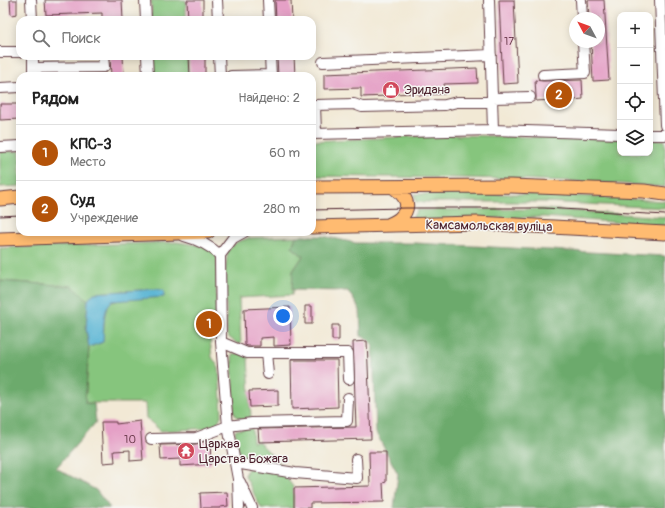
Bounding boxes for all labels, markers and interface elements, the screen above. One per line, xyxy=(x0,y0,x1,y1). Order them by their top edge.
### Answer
north arrow xyxy=(569,12,605,48)
map controls xyxy=(617,12,653,156)
button: + xyxy=(617,12,653,48)
search box xyxy=(16,16,316,60)
icon: search xyxy=(30,27,52,49)
text: Поиск xyxy=(62,29,101,48)
house number: 17 xyxy=(504,35,514,48)
button: − xyxy=(617,48,653,84)
shop icon: Эридана xyxy=(381,80,401,100)
pin: 2 xyxy=(546,80,572,110)
place label: Эридана xyxy=(404,82,450,98)
button: locate xyxy=(617,84,653,120)
text: Рядом xyxy=(32,88,79,109)
text: Найдено: 2 xyxy=(238,90,300,106)
button: layers xyxy=(617,120,653,156)
text: КПС-3 xyxy=(70,135,112,154)
text: 1 xyxy=(42,145,48,161)
text: 60 m xyxy=(269,145,300,161)
text: Место xyxy=(70,154,106,170)
text: Суд xyxy=(70,191,95,210)
text: 2 xyxy=(41,201,49,217)
text: 280 m xyxy=(263,201,300,217)
text: Учреждение xyxy=(70,210,138,226)
street label: Камсамольская вуліца xyxy=(426,217,552,235)
your location xyxy=(273,306,293,326)
pin: 1 xyxy=(196,309,222,339)
house number: 10 xyxy=(124,433,136,446)
place label: Царква Царства Божага xyxy=(199,436,288,467)
temple icon: Царква Царства Божага xyxy=(176,441,196,461)

